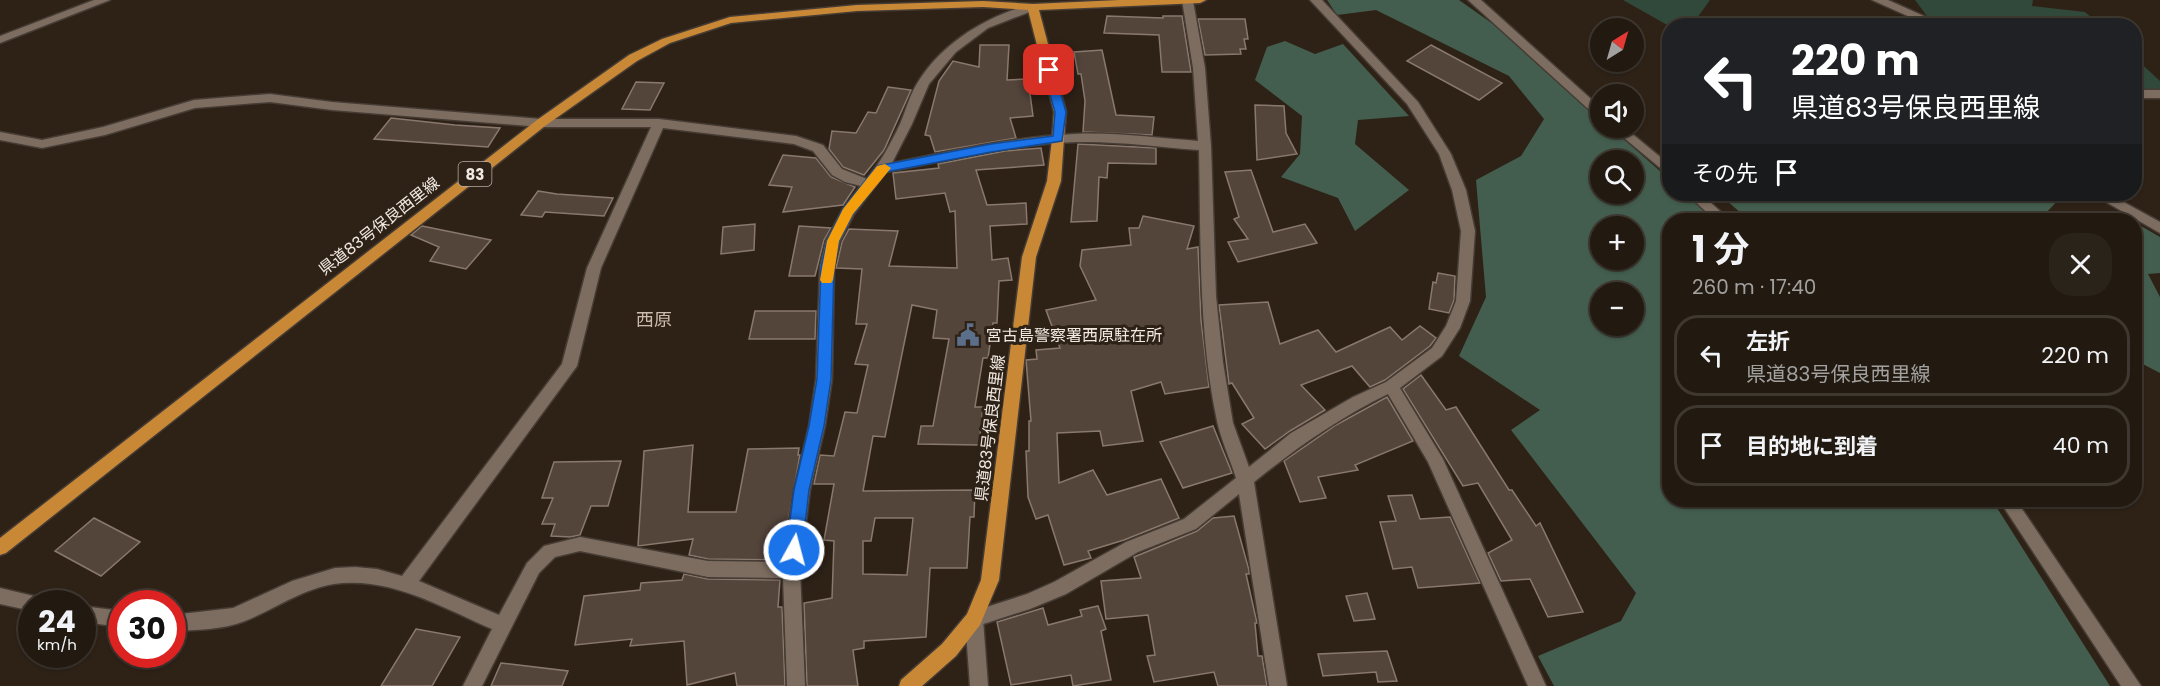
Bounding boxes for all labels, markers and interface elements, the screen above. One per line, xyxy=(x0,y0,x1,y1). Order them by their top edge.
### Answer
north arrow xyxy=(1590,18,1644,72)
map controls xyxy=(1590,18,1644,336)
text: 220 m xyxy=(1791,31,1920,90)
icon: left xyxy=(1692,42,1770,120)
pin xyxy=(1023,44,1074,95)
icon: arrive xyxy=(1032,53,1065,86)
button: sound xyxy=(1590,84,1644,138)
text: 県道83号保良西里線 xyxy=(1791,89,2040,126)
button: search xyxy=(1590,150,1644,204)
icon: arrive xyxy=(1770,156,1803,189)
text: その先 xyxy=(1692,158,1758,189)
road number: 83 xyxy=(458,162,492,186)
street label: 県道83号保良西里線 xyxy=(314,172,444,280)
button: + xyxy=(1590,216,1644,270)
text: 1 分 xyxy=(1692,224,1749,275)
button: close xyxy=(2049,233,2112,296)
text: 260 m · 17:40 xyxy=(1692,273,1816,301)
button: − xyxy=(1590,282,1644,336)
district label: 西原 xyxy=(636,307,672,332)
public building icon: 宮古島警察署西原駐在所 xyxy=(955,322,981,348)
place label: 宮古島警察署西原駐在所 xyxy=(986,324,1162,347)
text: 左折 xyxy=(1746,326,1790,357)
icon: left xyxy=(1695,339,1728,372)
text: 220 m xyxy=(2041,340,2109,371)
street label: 県道83号保良西里線 xyxy=(970,353,1010,503)
text: 県道83号保良西里線 xyxy=(1746,360,1930,388)
icon: arrive xyxy=(1695,429,1728,462)
text: 40 m xyxy=(2053,430,2109,461)
text: 目的地に到着 xyxy=(1746,431,1878,462)
position arrow xyxy=(762,518,826,582)
speed limit sign: 30 xyxy=(108,590,186,668)
text: 24 xyxy=(38,600,76,643)
text: km/h xyxy=(37,634,77,655)

